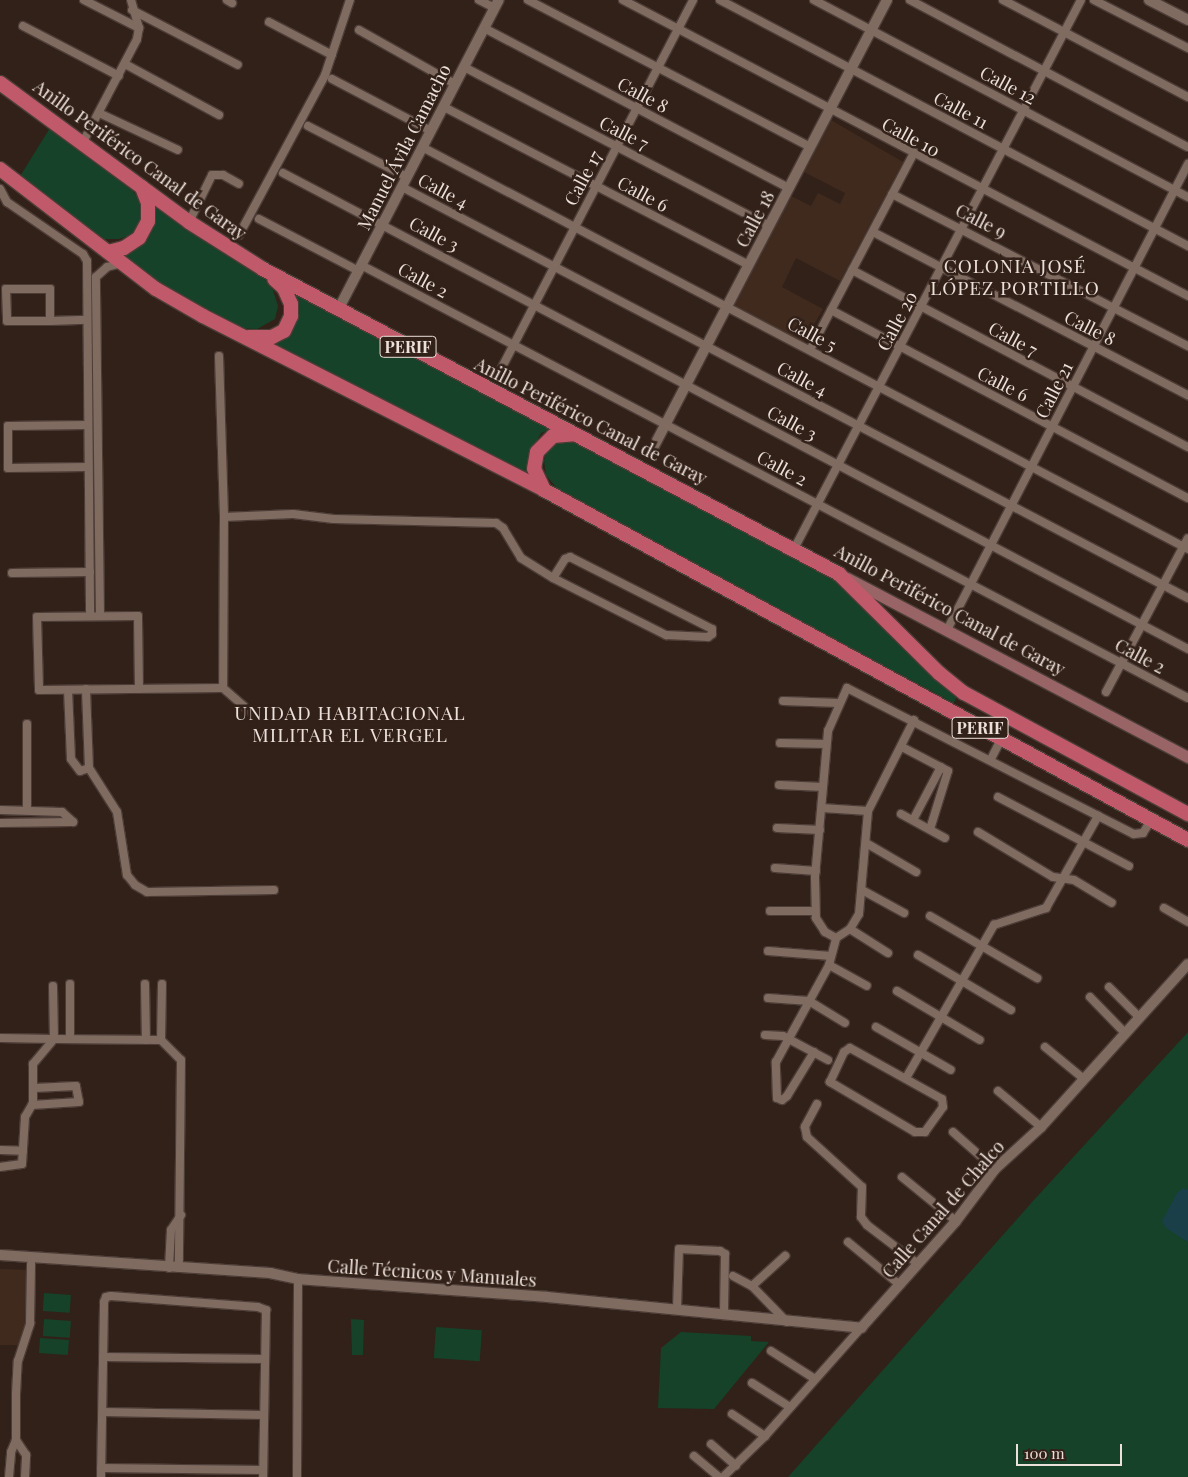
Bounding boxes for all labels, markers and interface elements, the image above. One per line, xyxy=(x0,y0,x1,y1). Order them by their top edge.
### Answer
street label: Manuel Ávila Camacho xyxy=(353,60,455,234)
street label: Calle 12 xyxy=(976,61,1040,109)
street label: Calle 8 xyxy=(614,73,672,117)
street label: Anillo Periférico Canal de Garay xyxy=(29,75,251,245)
street label: Calle 11 xyxy=(930,87,992,133)
street label: Calle 7 xyxy=(596,111,652,155)
street label: Calle 10 xyxy=(878,113,944,161)
street label: Calle 17 xyxy=(560,147,606,209)
street label: Calle 4 xyxy=(414,169,472,213)
street label: Calle 6 xyxy=(614,172,672,216)
street label: Calle 18 xyxy=(731,187,779,251)
street label: Calle 9 xyxy=(952,199,1010,243)
street label: Calle 3 xyxy=(405,212,463,256)
district label: COLONIA JOSÉ LÓPEZ PORTILLO xyxy=(928,255,1102,299)
street label: Calle 2 xyxy=(394,258,452,302)
street label: Calle 20 xyxy=(872,287,922,355)
street label: Calle 8 xyxy=(1061,306,1119,350)
street label: Calle 5 xyxy=(784,312,840,356)
street label: Calle 7 xyxy=(985,317,1041,361)
road number: PERIF xyxy=(379,334,437,361)
street label: Anillo Periférico Canal de Garay xyxy=(471,353,711,489)
street label: Calle 4 xyxy=(773,357,831,401)
street label: Calle 21 xyxy=(1031,358,1077,422)
street label: Calle 6 xyxy=(974,362,1032,406)
street label: Calle 3 xyxy=(763,401,821,445)
street label: Calle 2 xyxy=(753,446,811,490)
street label: Anillo Periférico Canal de Garay xyxy=(831,540,1069,680)
street label: Calle 2 xyxy=(1111,634,1169,678)
district label: UNIDAD HABITACIONAL MILITAR EL VERGEL xyxy=(232,702,468,746)
road number: PERIF xyxy=(951,714,1009,741)
street label: Calle Canal de Chalco xyxy=(877,1136,1009,1282)
street label: Calle Técnicos y Manuales xyxy=(326,1255,538,1291)
scale bar xyxy=(1018,1434,1124,1466)
text: 100 m xyxy=(1024,1443,1065,1463)

